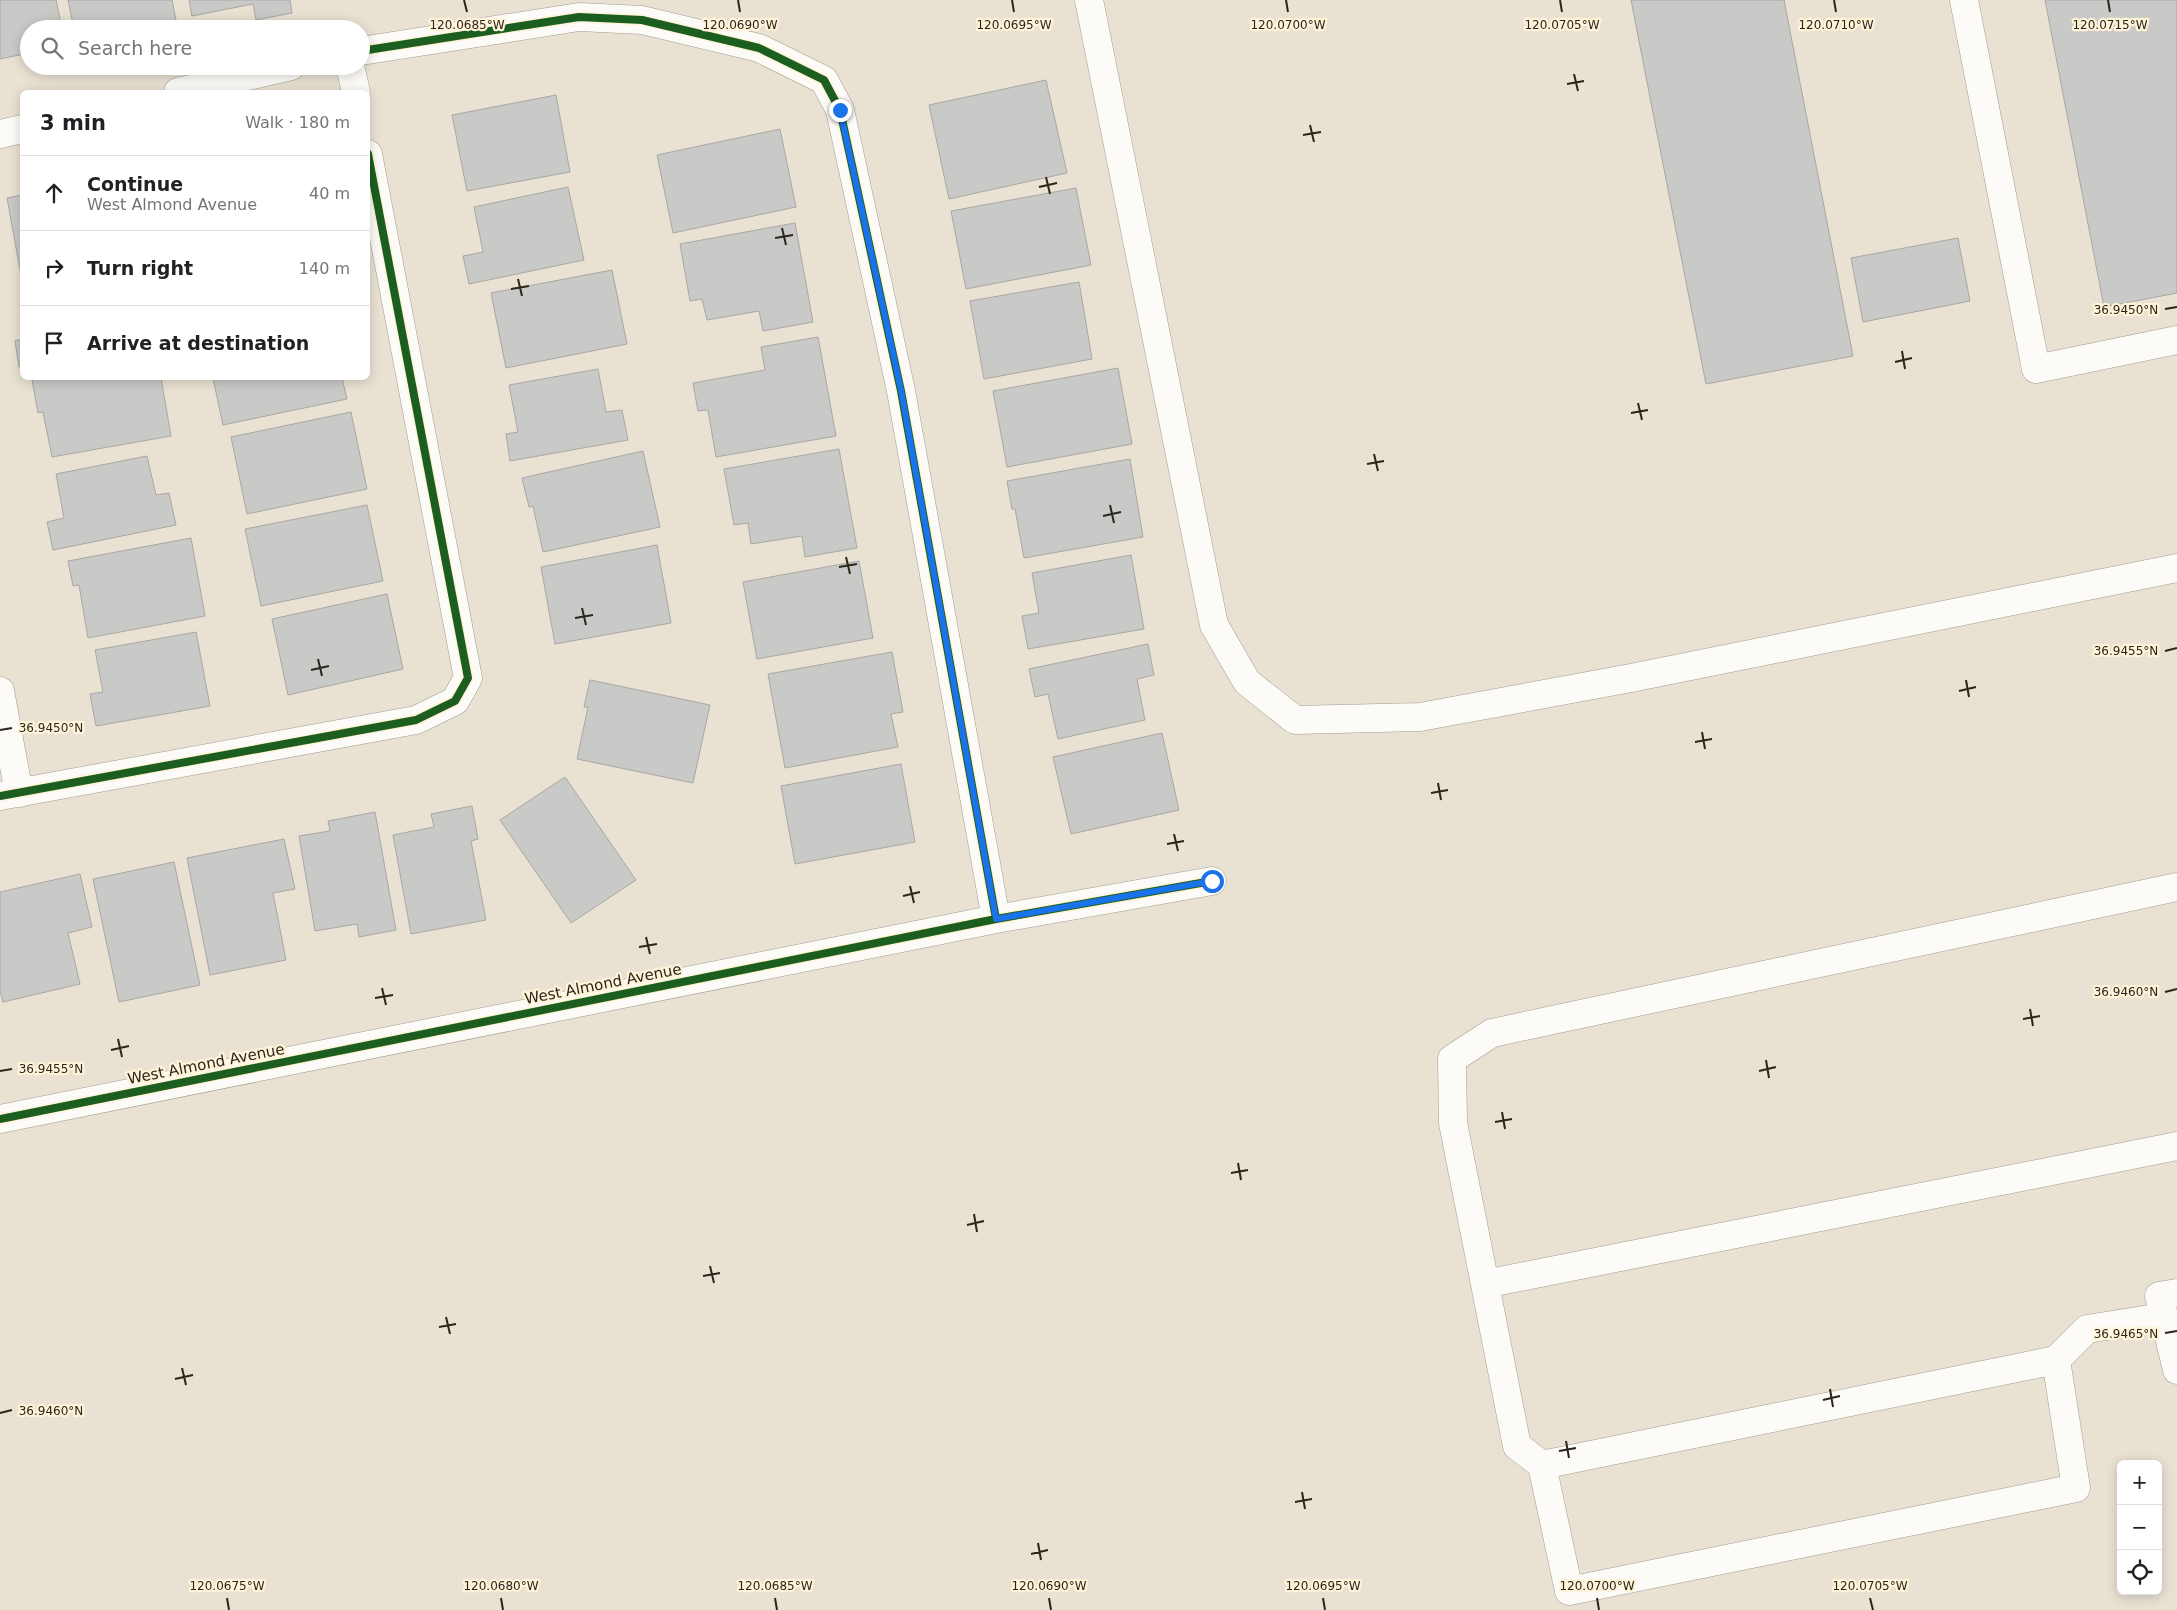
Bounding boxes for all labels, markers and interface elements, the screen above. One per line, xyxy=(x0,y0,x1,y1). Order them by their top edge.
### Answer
text: 120.0685°W xyxy=(429,18,505,32)
text: 120.0690°W xyxy=(702,18,778,32)
text: 120.0695°W xyxy=(976,18,1052,32)
text: 120.0700°W xyxy=(1250,18,1326,32)
text: 120.0705°W xyxy=(1524,18,1600,32)
text: 120.0710°W xyxy=(1798,18,1874,32)
text: 120.0715°W xyxy=(2072,18,2148,32)
search box xyxy=(20,20,370,75)
icon: search xyxy=(38,34,66,62)
text: Search here xyxy=(78,37,192,59)
route end xyxy=(829,99,852,122)
text: 3 min xyxy=(40,111,106,135)
text: Walk · 180 m xyxy=(245,113,350,132)
text: Continue xyxy=(87,173,183,195)
icon: ahead xyxy=(40,179,68,207)
text: 40 m xyxy=(309,184,350,203)
text: West Almond Avenue xyxy=(87,195,257,214)
icon: right xyxy=(40,254,68,282)
text: Turn right xyxy=(87,257,193,279)
text: 140 m xyxy=(299,259,350,278)
text: 36.9450°N xyxy=(2094,303,2158,317)
icon: arrive xyxy=(40,329,68,357)
text: Arrive at destination xyxy=(87,332,309,354)
text: 36.9455°N xyxy=(2094,644,2158,658)
text: 36.9450°N xyxy=(19,721,83,735)
route start xyxy=(1201,870,1224,893)
street label: West Almond Avenue xyxy=(523,960,683,1008)
text: 36.9460°N xyxy=(2094,985,2158,999)
street label: West Almond Avenue xyxy=(126,1040,286,1088)
text: 36.9455°N xyxy=(19,1062,83,1076)
text: 36.9465°N xyxy=(2094,1327,2158,1341)
text: 36.9460°N xyxy=(19,1404,83,1418)
map controls xyxy=(2117,1460,2162,1595)
button: + xyxy=(2117,1460,2162,1505)
button: − xyxy=(2117,1505,2162,1550)
button: locate xyxy=(2117,1550,2162,1595)
text: 120.0675°W xyxy=(189,1579,265,1593)
text: 120.0680°W xyxy=(463,1579,539,1593)
text: 120.0685°W xyxy=(737,1579,813,1593)
text: 120.0690°W xyxy=(1011,1579,1087,1593)
text: 120.0695°W xyxy=(1285,1579,1361,1593)
text: 120.0700°W xyxy=(1559,1579,1635,1593)
text: 120.0705°W xyxy=(1832,1579,1908,1593)

